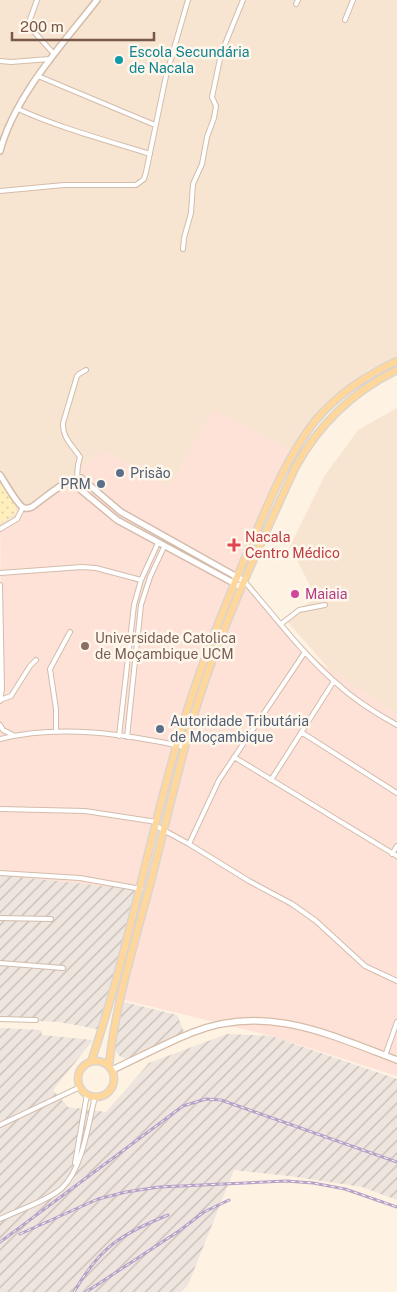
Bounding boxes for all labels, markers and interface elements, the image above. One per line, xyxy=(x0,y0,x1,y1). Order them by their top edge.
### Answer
scale bar xyxy=(12,10,155,42)
text: 200 m xyxy=(20,18,64,35)
place label: Escola Secundária de Nacala xyxy=(129,44,249,76)
marker: Escola Secundária de Nacala xyxy=(113,54,125,66)
place label: Prisão xyxy=(130,465,171,481)
marker: Prisão xyxy=(114,467,126,479)
place label: PRM xyxy=(60,476,91,492)
marker: PRM xyxy=(95,478,107,490)
place label: Nacala Centro Médico xyxy=(245,529,340,561)
marker: Nacala Centro Médico xyxy=(227,538,241,552)
place label: Maiaia xyxy=(305,586,348,602)
marker: Maiaia xyxy=(289,588,301,600)
place label: Universidade Catolica de Moçambique UCM xyxy=(95,630,236,662)
marker: Universidade Catolica de Moçambique UCM xyxy=(79,640,91,652)
place label: Autoridade Tributária de Moçambique xyxy=(170,713,309,745)
marker: Autoridade Tributária de Moçambique xyxy=(154,723,166,735)

